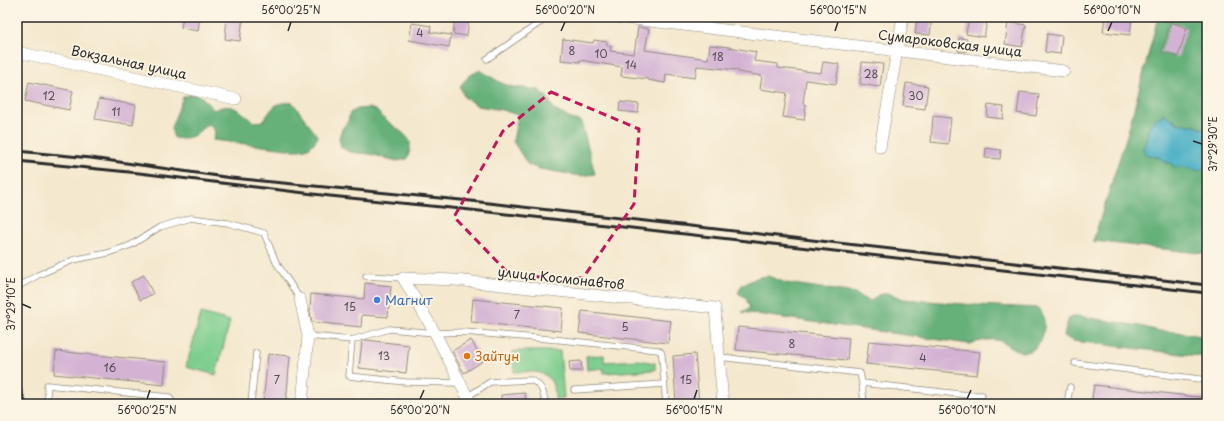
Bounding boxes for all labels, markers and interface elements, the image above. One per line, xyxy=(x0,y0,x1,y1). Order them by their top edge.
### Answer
text: 56°00'25"N xyxy=(261,2,321,17)
text: 56°00'20"N xyxy=(535,2,595,17)
text: 56°00'15"N xyxy=(810,2,867,17)
text: 56°00'10"N xyxy=(1083,2,1141,17)
house number: 4 xyxy=(416,24,424,41)
street label: Сумароковская улица xyxy=(877,24,1024,61)
street label: Вокзальная улица xyxy=(70,40,190,83)
house number: 8 xyxy=(569,42,576,59)
house number: 10 xyxy=(595,45,607,62)
house number: 18 xyxy=(712,48,724,65)
house number: 14 xyxy=(625,56,637,73)
house number: 28 xyxy=(864,65,878,82)
house number: 12 xyxy=(43,87,56,104)
house number: 30 xyxy=(908,87,924,104)
house number: 11 xyxy=(111,103,121,120)
text: 37°29'30"E xyxy=(1205,116,1220,172)
street label: улица Космонавтов xyxy=(497,261,625,294)
text: 37°29'10"E xyxy=(3,277,18,331)
place label: Магнит xyxy=(385,290,433,309)
marker: Магнит xyxy=(372,295,382,305)
house number: 15 xyxy=(344,298,356,315)
house number: 7 xyxy=(514,306,520,323)
house number: 5 xyxy=(621,318,629,335)
house number: 8 xyxy=(789,335,796,352)
place label: Зайтун xyxy=(475,346,519,365)
house number: 13 xyxy=(378,347,390,364)
house number: 4 xyxy=(919,349,927,366)
marker: Зайтун xyxy=(462,351,472,361)
house number: 16 xyxy=(104,359,117,376)
house number: 7 xyxy=(274,371,280,388)
house number: 15 xyxy=(680,371,692,388)
text: 56°00'25"N xyxy=(117,402,177,417)
text: 56°00'20"N xyxy=(390,402,450,417)
text: 56°00'15"N xyxy=(666,402,723,417)
text: 56°00'10"N xyxy=(938,402,996,417)

